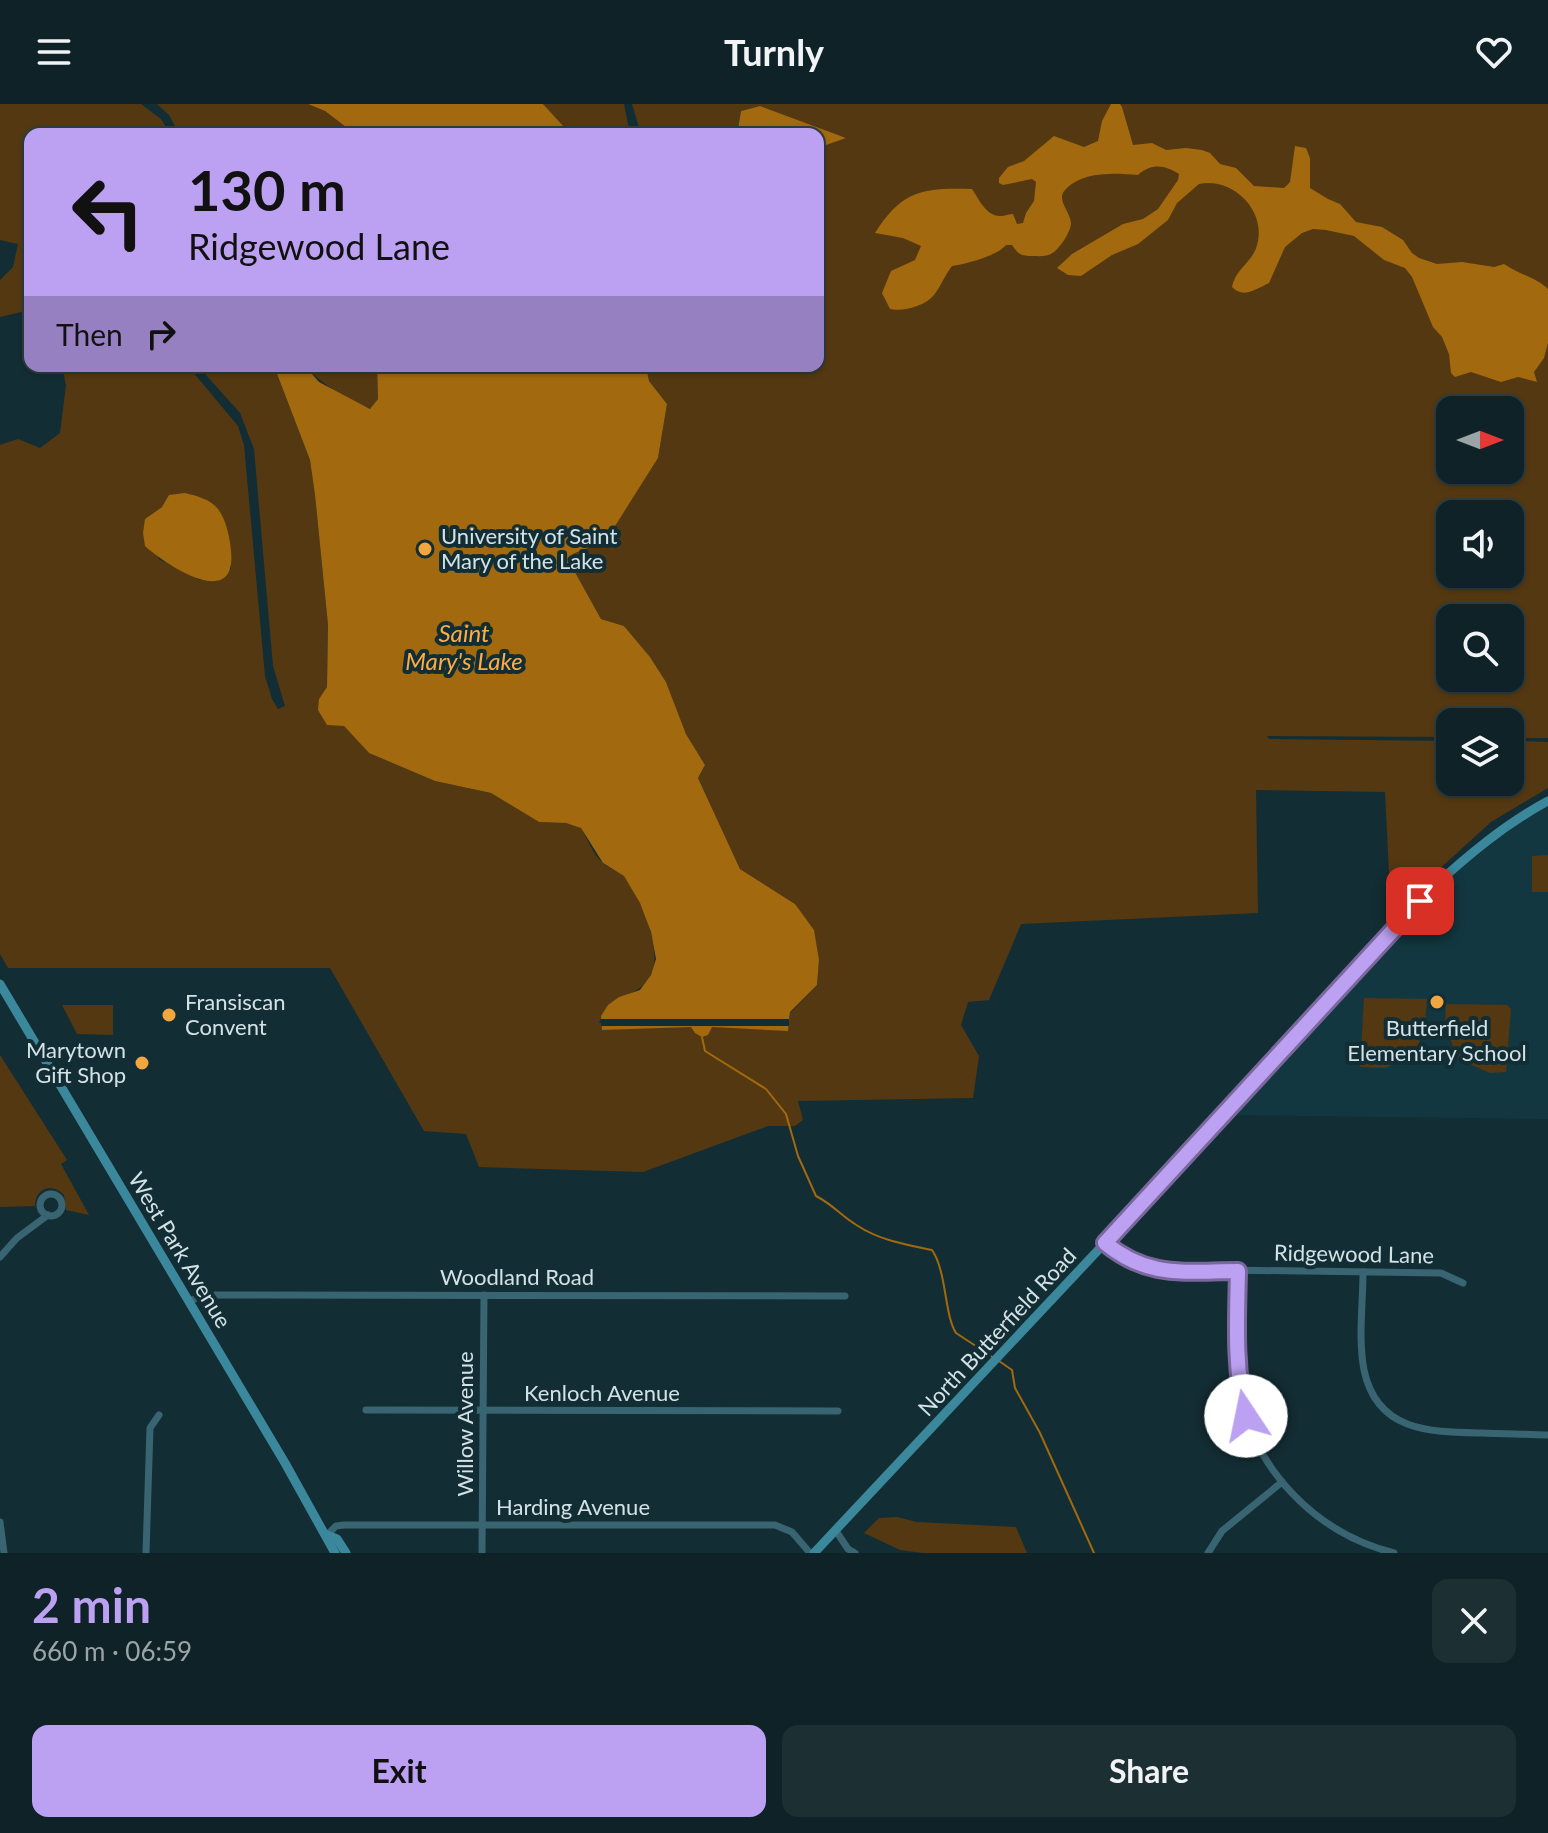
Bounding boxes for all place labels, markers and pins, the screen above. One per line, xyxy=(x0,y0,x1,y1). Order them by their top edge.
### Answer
place label: University of Saint Mary of the Lake xyxy=(441,522,617,574)
marker: University of Saint Mary of the Lake xyxy=(416,540,434,558)
pin xyxy=(1386,867,1454,935)
place label: Fransiscan Convent xyxy=(185,988,286,1040)
marker: Butterfield Elementary School xyxy=(1428,993,1446,1011)
marker: Fransiscan Convent xyxy=(160,1006,178,1024)
place label: Butterfield Elementary School xyxy=(1347,1014,1527,1066)
place label: Marytown Gift Shop xyxy=(26,1036,126,1088)
marker: Marytown Gift Shop xyxy=(133,1054,151,1072)

